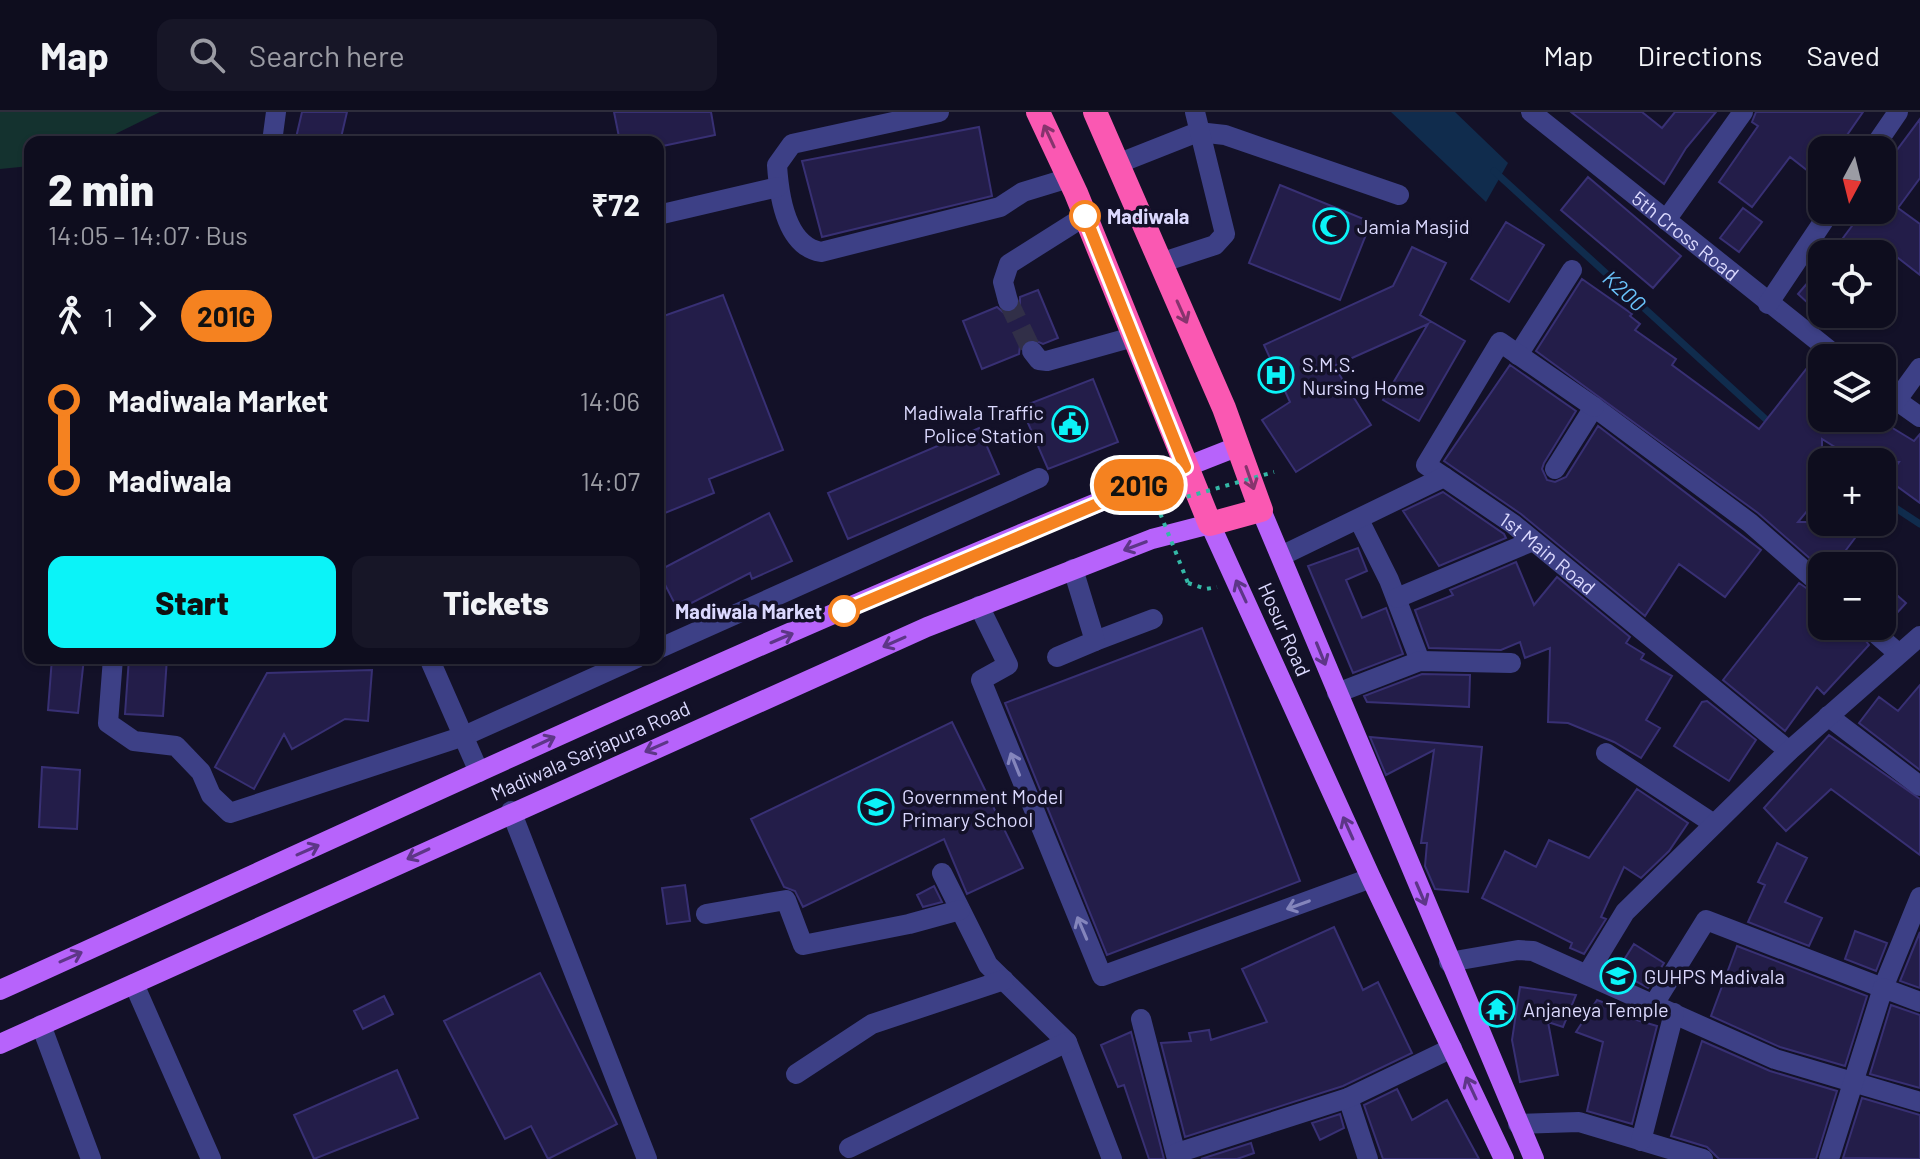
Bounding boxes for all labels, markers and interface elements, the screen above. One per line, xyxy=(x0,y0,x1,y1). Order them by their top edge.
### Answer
search box xyxy=(157,19,717,91)
text: Map xyxy=(40,32,109,78)
icon: search xyxy=(185,33,229,77)
text: Search here xyxy=(249,37,405,73)
text: Map xyxy=(1544,38,1593,72)
text: Directions xyxy=(1637,38,1763,72)
text: Saved xyxy=(1807,38,1880,72)
one-way arrow xyxy=(1041,124,1056,148)
north arrow xyxy=(1808,136,1896,224)
map controls xyxy=(1808,136,1896,640)
text: 2 min xyxy=(48,162,154,215)
text: ₹72 xyxy=(591,186,640,222)
street label: 5th Cross Road xyxy=(1628,186,1744,285)
marker: Madiwala xyxy=(1070,201,1100,231)
place label: Madiwala xyxy=(1107,204,1189,228)
mosque icon: Jamia Masjid xyxy=(1312,207,1350,245)
place label: Jamia Masjid xyxy=(1357,214,1470,238)
text: 14:05 – 14:07 · Bus xyxy=(48,219,248,250)
button: locate xyxy=(1808,240,1896,328)
water label: K200 xyxy=(1598,264,1652,316)
icon: walk xyxy=(48,294,92,338)
icon: forward xyxy=(125,294,169,338)
text: 201G xyxy=(197,299,256,333)
one-way arrow xyxy=(1175,299,1190,324)
text: 1 xyxy=(104,301,113,332)
button: layers xyxy=(1808,344,1896,432)
place label: S.M.S. Nursing Home xyxy=(1302,352,1425,399)
hospital icon: S.M.S. Nursing Home xyxy=(1257,356,1295,394)
text: Madiwala Market xyxy=(108,382,328,418)
text: 14:06 xyxy=(580,385,640,416)
place label: Madiwala Traffic Police Station xyxy=(903,400,1044,447)
public building icon: Madiwala Traffic Police Station xyxy=(1051,405,1089,443)
button: + xyxy=(1808,448,1896,536)
line badge: 201G xyxy=(1083,459,1195,511)
text: Madiwala xyxy=(108,462,232,498)
text: 14:07 xyxy=(581,465,640,496)
one-way arrow xyxy=(1244,465,1259,490)
text: 201G xyxy=(1110,468,1168,502)
street label: 1st Main Road xyxy=(1496,507,1601,599)
one-way arrow xyxy=(1123,540,1148,554)
button: − xyxy=(1808,552,1896,640)
button: Start xyxy=(48,556,336,648)
button: Tickets xyxy=(352,556,640,648)
one-way arrow xyxy=(1233,579,1248,603)
street label: Hosur Road xyxy=(1254,579,1316,679)
marker: Madiwala Market xyxy=(829,596,859,626)
place label: Madiwala Market xyxy=(675,599,822,623)
one-way arrow xyxy=(770,629,794,644)
one-way arrow xyxy=(882,635,906,650)
one-way arrow xyxy=(1315,641,1329,666)
street label: Madiwala Sarjapura Road xyxy=(487,695,693,805)
one-way arrow xyxy=(532,734,556,749)
one-way arrow xyxy=(644,741,669,756)
one-way arrow xyxy=(1007,752,1021,777)
place label: Government Model Primary School xyxy=(902,784,1063,831)
school or university icon: Government Model Primary School xyxy=(857,788,895,826)
one-way arrow xyxy=(1340,816,1355,840)
one-way arrow xyxy=(296,842,320,857)
one-way arrow xyxy=(407,847,431,862)
one-way arrow xyxy=(1414,881,1429,906)
one-way arrow xyxy=(1285,899,1310,914)
one-way arrow xyxy=(1073,916,1088,941)
one-way arrow xyxy=(58,949,83,964)
school or university icon: GUHPS Madivala xyxy=(1599,957,1637,995)
place label: GUHPS Madivala xyxy=(1644,964,1785,988)
temple icon: Anjaneya Temple xyxy=(1478,990,1516,1028)
place label: Anjaneya Temple xyxy=(1523,997,1669,1021)
one-way arrow xyxy=(1463,1077,1478,1101)

